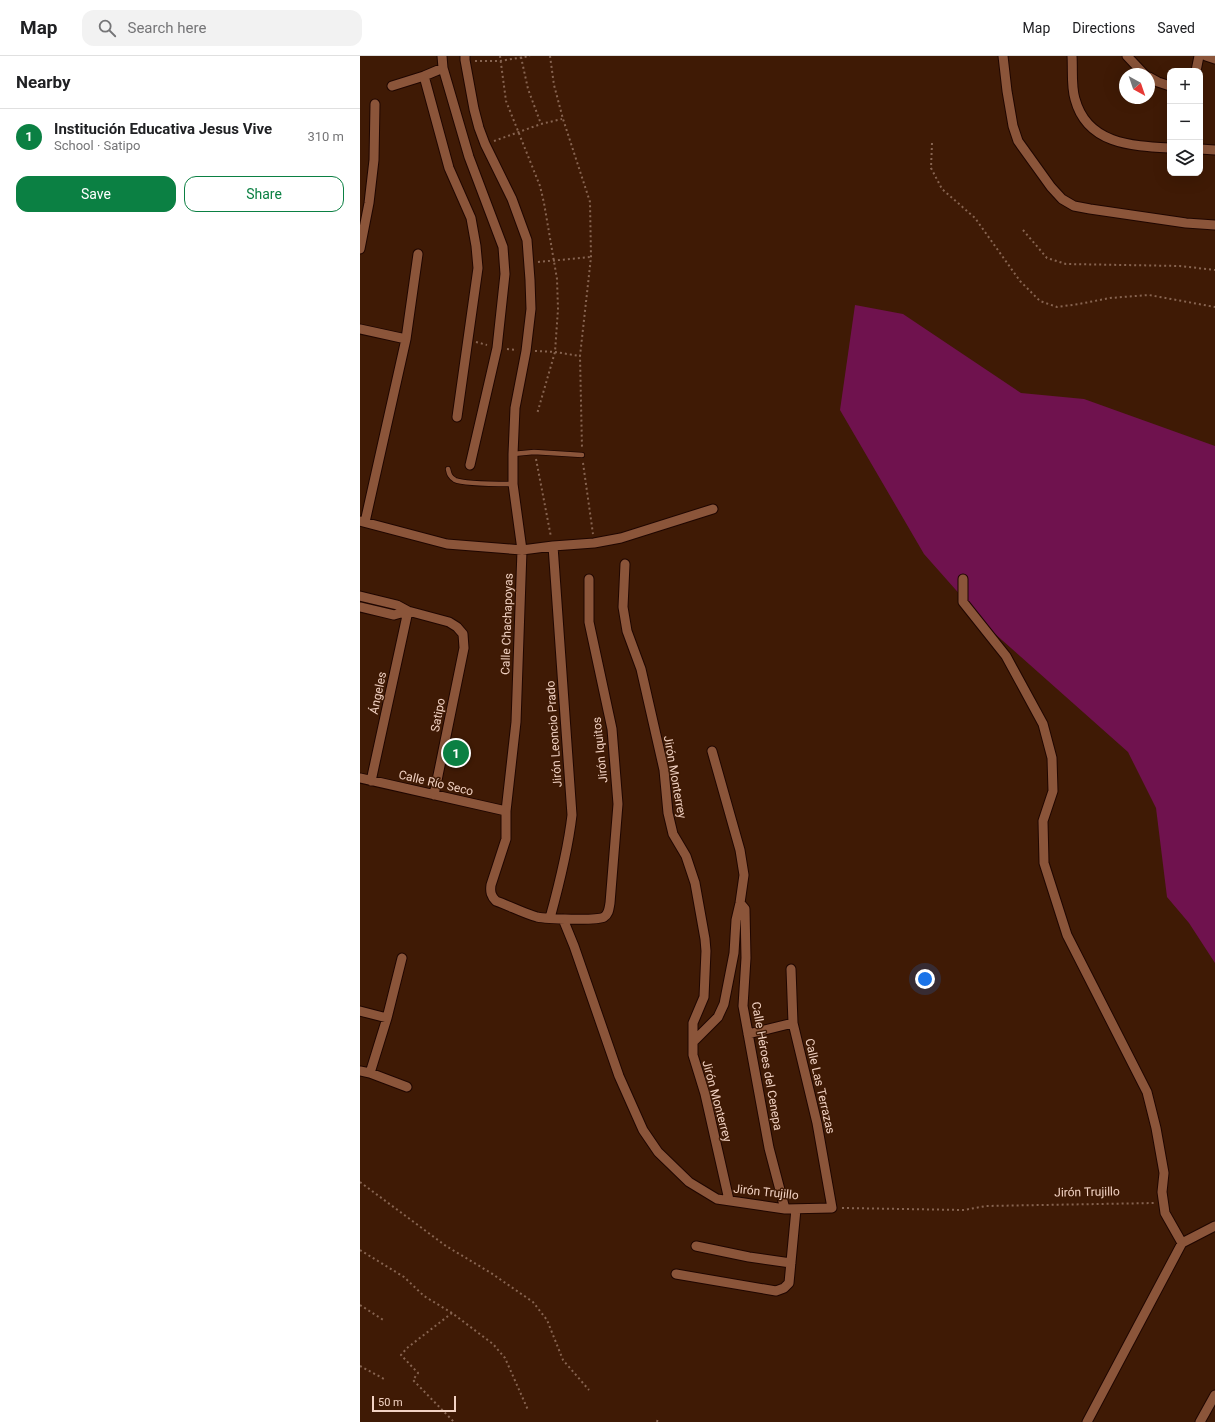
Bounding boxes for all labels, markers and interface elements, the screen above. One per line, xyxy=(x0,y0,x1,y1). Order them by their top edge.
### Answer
search box xyxy=(82,10,362,46)
text: Map xyxy=(20,16,58,39)
icon: search xyxy=(96,17,118,39)
text: Search here xyxy=(128,19,206,37)
text: Map xyxy=(1023,20,1050,36)
text: Directions xyxy=(1072,20,1135,36)
text: Saved xyxy=(1157,20,1195,36)
north arrow xyxy=(1119,68,1155,104)
map controls xyxy=(1167,68,1203,176)
button: + xyxy=(1167,68,1203,104)
text: Nearby xyxy=(16,72,71,92)
button: − xyxy=(1167,104,1203,140)
text: Institución Educativa Jesus Vive xyxy=(54,120,272,138)
text: 1 xyxy=(25,129,33,144)
text: 310 m xyxy=(307,129,344,144)
text: School · Satipo xyxy=(54,138,140,153)
button: layers xyxy=(1167,140,1203,176)
button: Save xyxy=(16,176,176,212)
button: Share xyxy=(184,176,344,212)
street label: Calle Chachapoyas xyxy=(498,573,516,675)
street label: Ángeles xyxy=(366,670,389,716)
street label: Jirón Leoncio Prado xyxy=(543,680,565,788)
street label: Satipo xyxy=(428,697,448,733)
street label: Jirón Iquitos xyxy=(590,716,610,784)
street label: Jirón Monterrey xyxy=(661,734,689,820)
pin: 1 xyxy=(443,738,469,768)
street label: Calle Río Seco xyxy=(397,768,475,798)
your location xyxy=(915,969,935,989)
street label: Calle Héroes del Cenepa xyxy=(749,1001,785,1131)
street label: Calle Las Terrazas xyxy=(802,1037,838,1135)
street label: Jirón Monterrey xyxy=(699,1059,735,1144)
street label: Jirón Trujillo xyxy=(733,1182,799,1202)
street label: Jirón Trujillo xyxy=(1054,1184,1120,1200)
scale bar xyxy=(372,1394,456,1413)
text: 50 m xyxy=(378,1396,403,1409)

